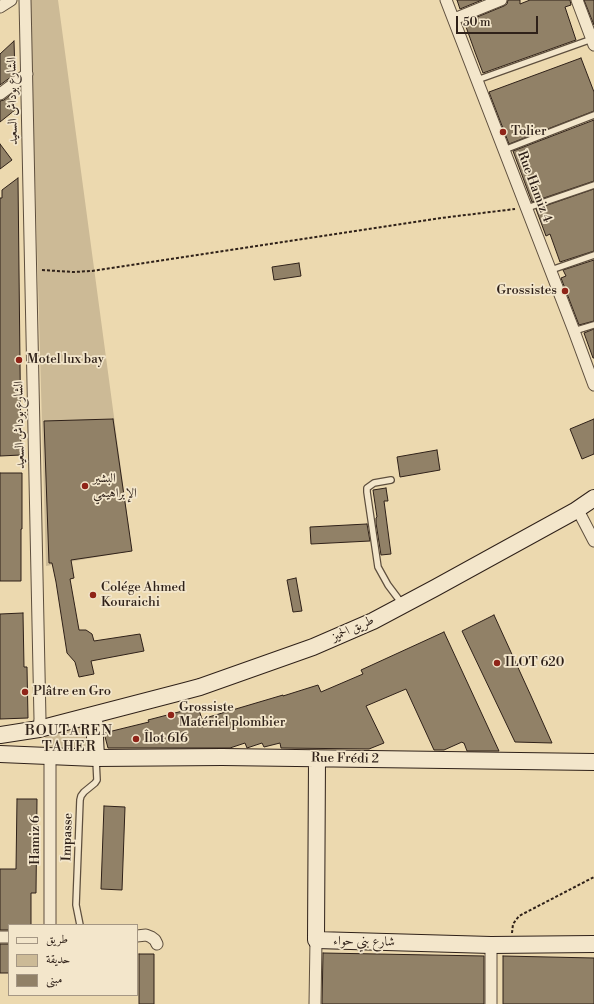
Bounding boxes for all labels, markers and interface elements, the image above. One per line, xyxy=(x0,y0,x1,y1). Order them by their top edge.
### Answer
scale bar xyxy=(458,8,540,34)
text: 50 m xyxy=(463,15,491,30)
street label: الشارع بوداش السعيد xyxy=(4,57,22,145)
place label: Tolier xyxy=(511,124,547,140)
marker: Tolier xyxy=(498,127,508,137)
street label: Rue Hamiz 4 xyxy=(513,149,555,225)
place label: Grossistes xyxy=(496,283,557,299)
marker: Grossistes xyxy=(560,286,570,296)
place label: Motel lux bay xyxy=(27,352,104,368)
marker: Motel lux bay xyxy=(14,355,24,365)
street label: الشارع بوداش السعيد xyxy=(11,381,29,469)
place label: البشير الإبراهيمي xyxy=(93,471,137,502)
marker: البشير الإبراهيمي xyxy=(80,481,90,491)
place label: Colége Ahmed Kouraichi xyxy=(101,580,185,611)
marker: Colége Ahmed Kouraichi xyxy=(88,590,98,600)
street label: طريق الحميز xyxy=(329,613,377,645)
place label: ILOT 620 xyxy=(505,655,564,671)
marker: ILOT 620 xyxy=(492,658,502,668)
place label: Plâtre en Gro xyxy=(33,684,111,700)
marker: Plâtre en Gro xyxy=(20,687,30,697)
place label: Grossiste Matériel plombier xyxy=(179,700,285,731)
marker: Grossiste Matériel plombier xyxy=(166,710,176,720)
district label: BOUTAREN TAHER xyxy=(25,724,113,756)
place label: Îlot 616 xyxy=(144,731,188,747)
marker: Îlot 616 xyxy=(131,734,141,744)
street label: Rue Frédi 2 xyxy=(311,751,379,767)
street label: Impasse xyxy=(59,813,77,861)
street label: Hamiz 6 xyxy=(28,815,44,865)
legend xyxy=(8,924,138,996)
text: طريق xyxy=(46,932,68,947)
street label: شارع بني حواء xyxy=(333,934,395,950)
text: حديقة xyxy=(46,952,70,967)
text: مبنى xyxy=(46,972,62,987)

